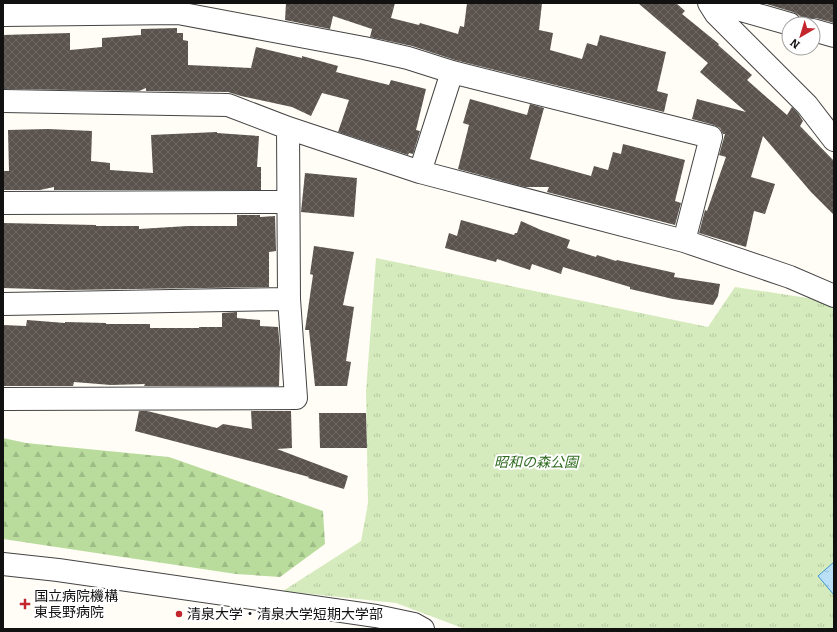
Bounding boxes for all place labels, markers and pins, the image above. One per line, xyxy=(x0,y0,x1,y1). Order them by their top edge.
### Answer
place label: 国立病院機構 東長野病院 xyxy=(34,588,118,621)
marker: 国立病院機構 東長野病院 xyxy=(19,598,31,610)
place label: 清泉大学・清泉大学短期大学部 xyxy=(187,606,383,623)
marker: 清泉大学・清泉大学短期大学部 xyxy=(174,609,184,619)

